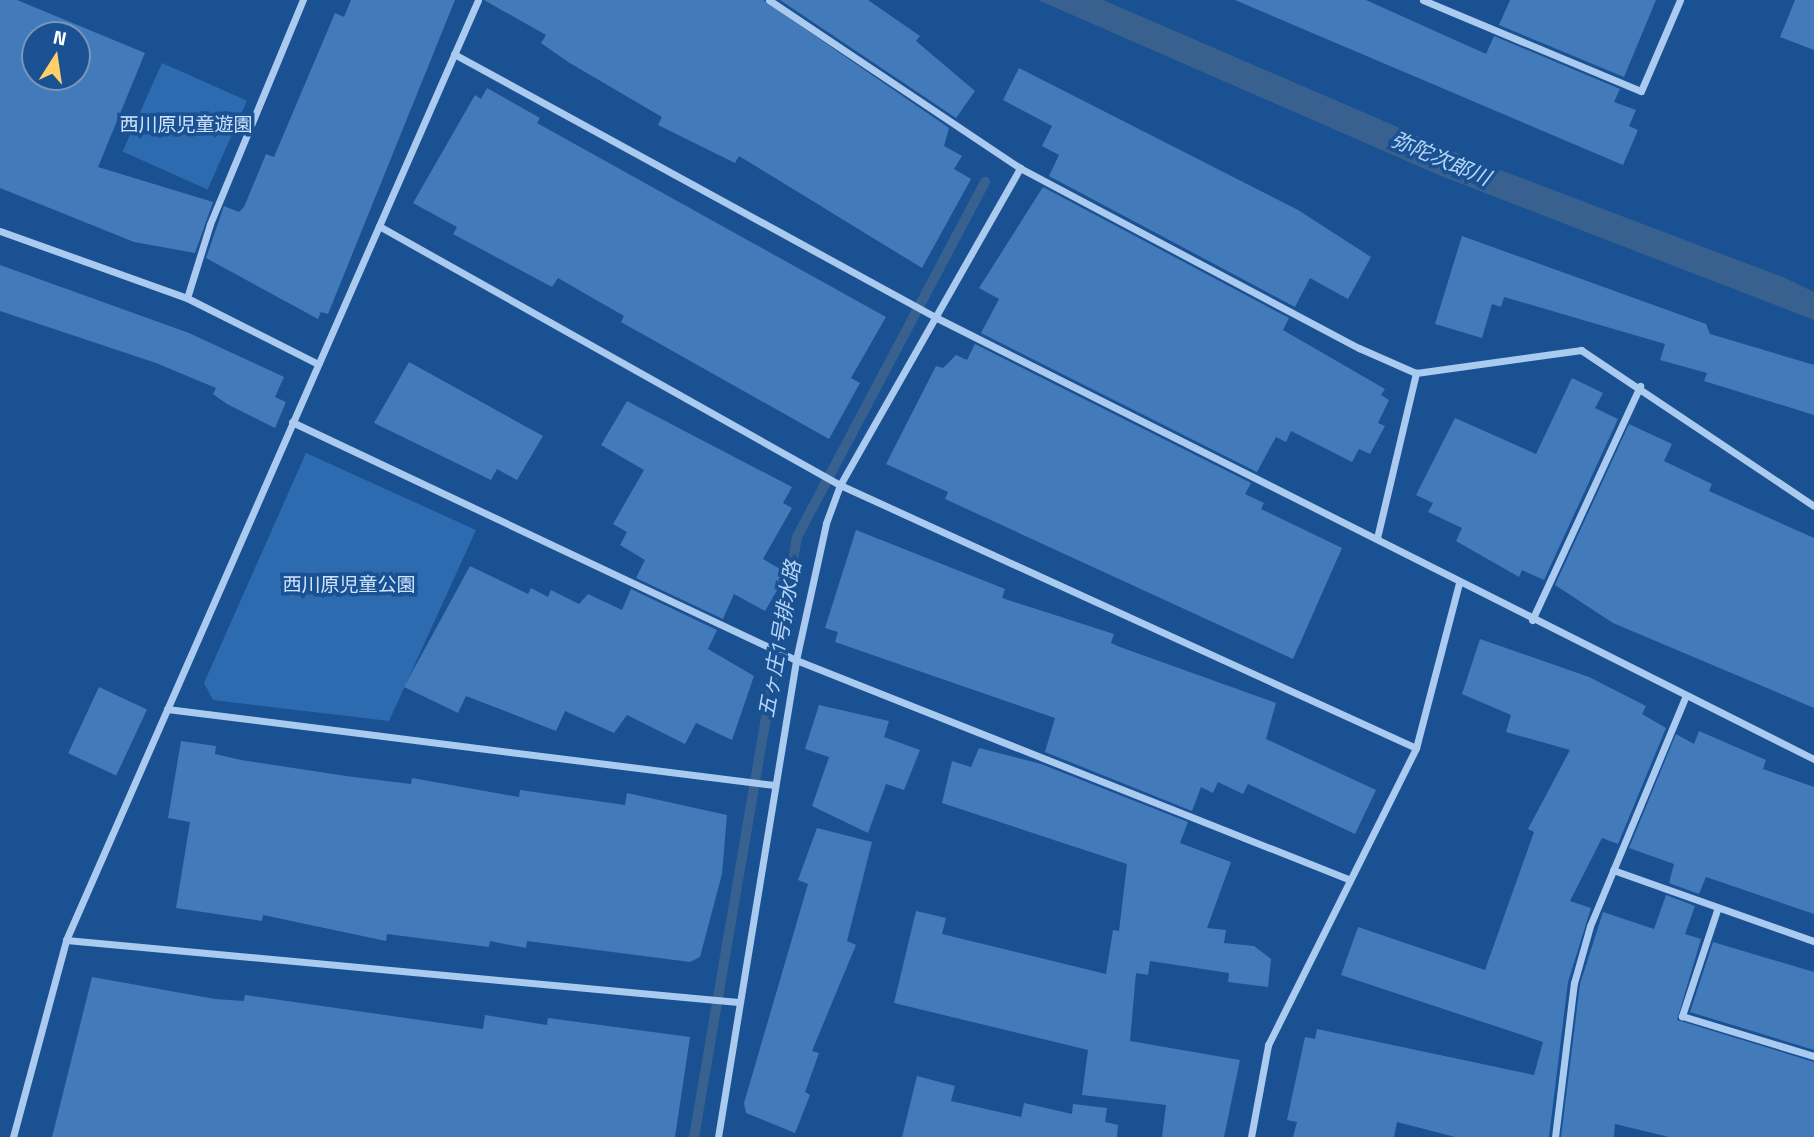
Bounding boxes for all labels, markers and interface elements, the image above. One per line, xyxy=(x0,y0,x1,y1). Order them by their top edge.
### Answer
north arrow xyxy=(21,21,91,91)
text: N xyxy=(51,21,70,52)
park label: 西川原児童遊園 xyxy=(120,113,252,135)
water label: 弥陀次郎川 xyxy=(1388,126,1494,190)
water label: 五ヶ庄1号排水路 xyxy=(753,559,805,719)
park label: 西川原児童公園 xyxy=(283,573,415,595)

